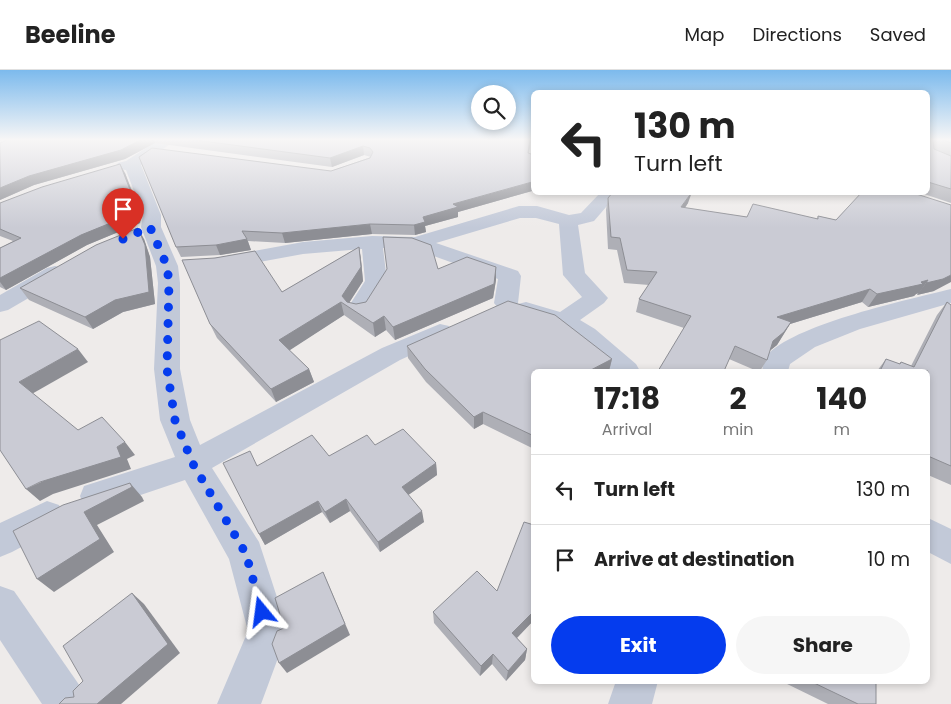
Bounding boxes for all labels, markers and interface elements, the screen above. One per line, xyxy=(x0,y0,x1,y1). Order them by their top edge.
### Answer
text: Beeline xyxy=(25,18,116,51)
text: Map xyxy=(685,22,724,47)
text: Directions xyxy=(752,22,842,47)
text: Saved xyxy=(870,22,926,47)
map controls xyxy=(471,85,516,130)
button: search xyxy=(471,85,516,130)
text: 130 m xyxy=(634,101,736,150)
icon: left xyxy=(551,110,616,175)
text: Turn left xyxy=(634,148,722,179)
pin xyxy=(102,188,144,239)
icon: arrive xyxy=(109,195,137,223)
text: 17:18 xyxy=(594,377,660,420)
text: 2 xyxy=(730,377,747,420)
text: 140 xyxy=(816,377,867,420)
text: Arrival xyxy=(602,418,652,441)
text: min xyxy=(723,418,754,441)
text: m xyxy=(833,418,850,441)
icon: left xyxy=(551,476,579,504)
text: Turn left xyxy=(594,476,675,503)
text: 130 m xyxy=(856,476,910,503)
icon: arrive xyxy=(551,546,579,574)
text: Arrive at destination xyxy=(594,546,795,573)
text: 10 m xyxy=(867,546,910,573)
position arrow xyxy=(235,585,287,637)
button: Exit xyxy=(551,616,726,674)
button: Share xyxy=(736,616,910,674)

